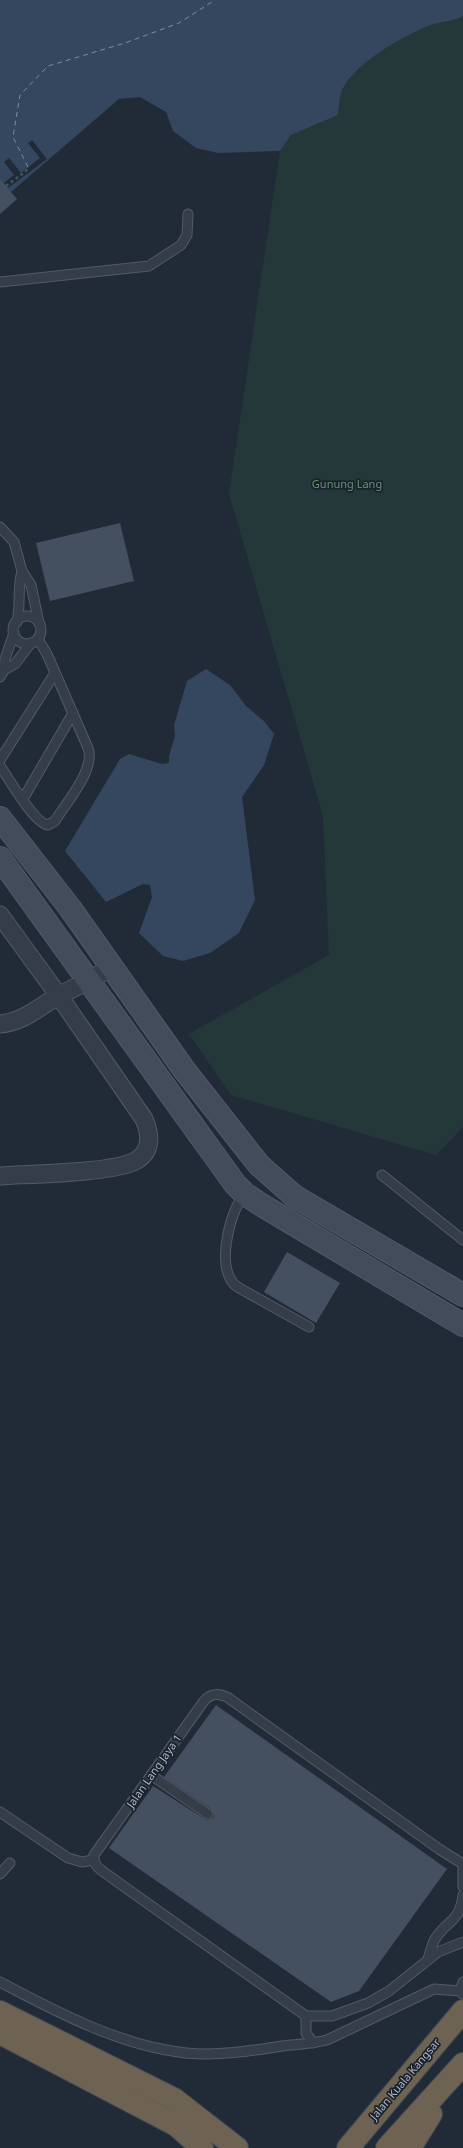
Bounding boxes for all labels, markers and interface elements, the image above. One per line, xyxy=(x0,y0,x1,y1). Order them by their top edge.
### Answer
park label: Gunung Lang xyxy=(312,476,382,491)
street label: Jalan Lang Jaya 1 xyxy=(122,1731,184,1811)
street label: Jalan Kuala Kangsar xyxy=(365,2034,443,2123)

